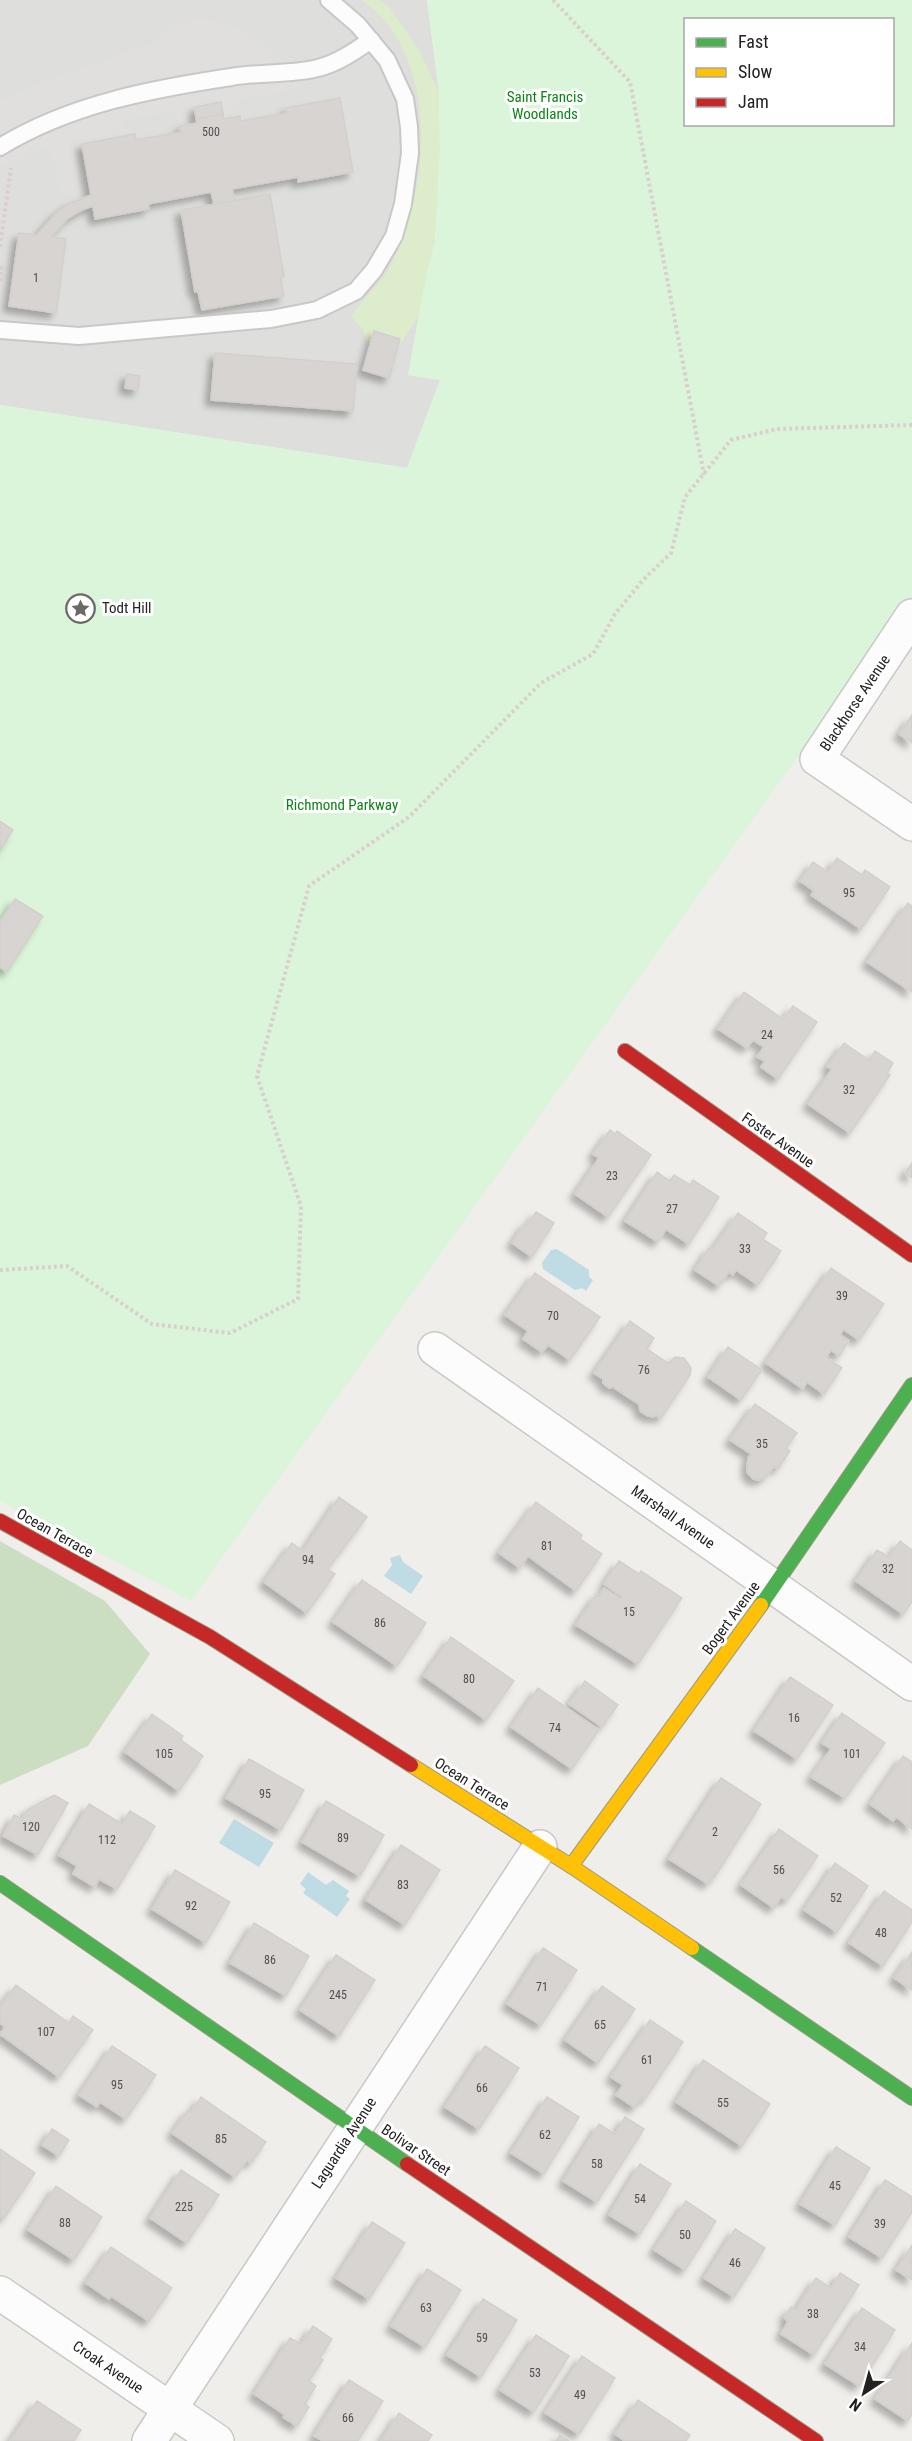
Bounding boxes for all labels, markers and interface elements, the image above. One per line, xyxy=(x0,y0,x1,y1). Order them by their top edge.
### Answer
legend xyxy=(684,18,894,126)
text: Fast xyxy=(738,31,769,52)
text: Slow xyxy=(738,61,773,82)
park label: Saint Francis Woodlands xyxy=(507,88,583,123)
text: Jam xyxy=(738,91,769,112)
house number: 500 xyxy=(202,125,220,139)
house number: 1 xyxy=(33,271,39,285)
place icon: Todt Hill xyxy=(65,592,97,624)
place label: Todt Hill xyxy=(102,599,152,617)
street label: Blackhorse Avenue xyxy=(816,651,894,755)
park label: Richmond Parkway xyxy=(286,796,398,814)
house number: 95 xyxy=(843,886,855,900)
house number: 24 xyxy=(761,1028,773,1042)
house number: 32 xyxy=(843,1083,855,1097)
street label: Foster Avenue xyxy=(738,1109,818,1171)
house number: 23 xyxy=(606,1169,618,1183)
house number: 27 xyxy=(666,1202,678,1216)
house number: 33 xyxy=(739,1242,751,1256)
house number: 39 xyxy=(836,1289,848,1303)
house number: 70 xyxy=(547,1309,559,1323)
house number: 76 xyxy=(638,1363,650,1377)
house number: 35 xyxy=(756,1437,768,1451)
street label: Marshall Avenue xyxy=(628,1482,718,1552)
street label: Ocean Terrace xyxy=(14,1505,96,1561)
house number: 81 xyxy=(541,1539,553,1553)
house number: 94 xyxy=(302,1553,314,1567)
house number: 32 xyxy=(882,1562,894,1576)
street label: Bogert Avenue xyxy=(698,1578,764,1658)
house number: 15 xyxy=(623,1605,635,1619)
house number: 86 xyxy=(374,1616,386,1630)
house number: 80 xyxy=(463,1672,475,1686)
house number: 16 xyxy=(788,1711,800,1725)
house number: 74 xyxy=(549,1721,561,1735)
house number: 105 xyxy=(155,1747,173,1761)
house number: 101 xyxy=(843,1747,861,1761)
street label: Ocean Terrace xyxy=(431,1754,513,1814)
house number: 95 xyxy=(259,1787,271,1801)
house number: 120 xyxy=(22,1820,40,1834)
house number: 2 xyxy=(712,1825,718,1839)
house number: 89 xyxy=(337,1831,349,1845)
house number: 112 xyxy=(98,1833,116,1847)
house number: 56 xyxy=(773,1863,785,1877)
house number: 83 xyxy=(397,1878,409,1892)
house number: 52 xyxy=(830,1891,842,1905)
house number: 92 xyxy=(185,1899,197,1913)
house number: 48 xyxy=(875,1926,887,1940)
house number: 86 xyxy=(264,1953,276,1967)
house number: 71 xyxy=(536,1980,548,1994)
house number: 245 xyxy=(329,1988,347,2002)
house number: 65 xyxy=(594,2018,606,2032)
house number: 107 xyxy=(37,2025,55,2039)
house number: 61 xyxy=(641,2053,653,2067)
house number: 95 xyxy=(111,2078,123,2092)
house number: 66 xyxy=(476,2081,488,2095)
street label: Laguardia Avenue xyxy=(308,2094,380,2192)
house number: 55 xyxy=(717,2096,729,2110)
street label: Bolivar Street xyxy=(378,2120,454,2180)
house number: 62 xyxy=(539,2128,551,2142)
house number: 85 xyxy=(215,2132,227,2146)
house number: 58 xyxy=(591,2157,603,2171)
house number: 45 xyxy=(829,2179,841,2193)
house number: 54 xyxy=(634,2192,646,2206)
house number: 225 xyxy=(175,2200,193,2214)
house number: 88 xyxy=(59,2216,71,2230)
house number: 39 xyxy=(874,2217,886,2231)
house number: 50 xyxy=(679,2228,691,2242)
house number: 46 xyxy=(729,2256,741,2270)
house number: 63 xyxy=(420,2301,432,2315)
house number: 38 xyxy=(807,2307,819,2321)
house number: 59 xyxy=(476,2331,488,2345)
street label: Croak Avenue xyxy=(69,2337,147,2397)
house number: 34 xyxy=(854,2340,866,2354)
north arrow xyxy=(834,2363,894,2423)
house number: 53 xyxy=(529,2366,541,2380)
house number: 49 xyxy=(574,2388,586,2402)
text: N xyxy=(846,2394,865,2415)
house number: 66 xyxy=(342,2411,354,2425)

